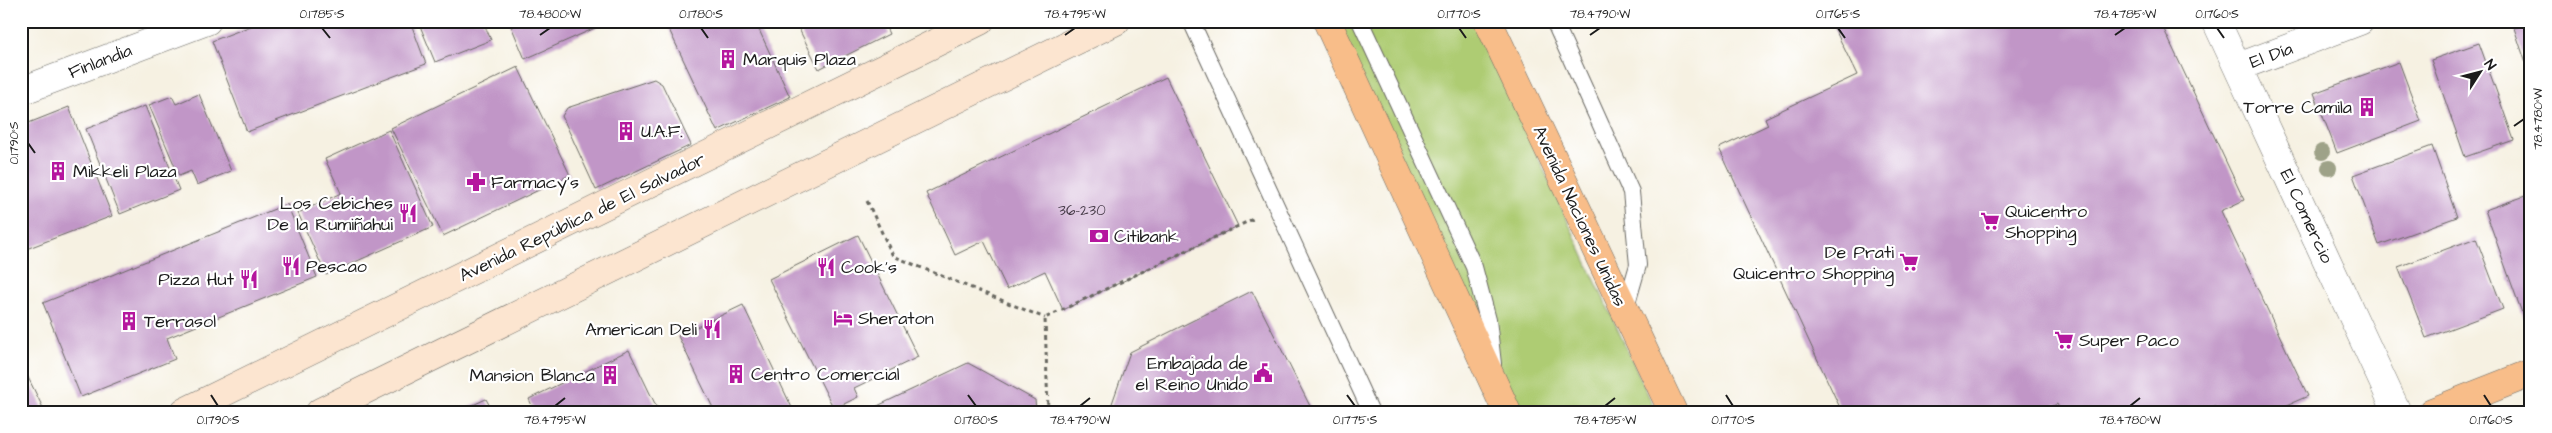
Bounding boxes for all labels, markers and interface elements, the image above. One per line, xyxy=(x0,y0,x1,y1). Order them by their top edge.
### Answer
text: 0.1785°S xyxy=(300,6,345,23)
text: 78.4800°W xyxy=(519,6,582,23)
text: 0.1780°S xyxy=(679,6,723,23)
text: 78.4795°W xyxy=(1044,6,1107,23)
text: 0.1770°S xyxy=(1437,6,1481,23)
text: 78.4790°W xyxy=(1570,6,1631,23)
text: 0.1765°S xyxy=(1816,6,1861,23)
text: 78.4785°W xyxy=(2094,6,2157,23)
text: 0.1760°S xyxy=(2195,6,2239,23)
street label: El Día xyxy=(2246,36,2296,75)
street label: Finlandia xyxy=(65,38,136,85)
place label: Marquis Plaza xyxy=(743,47,856,72)
building icon: Marquis Plaza xyxy=(717,48,739,70)
north arrow xyxy=(2454,48,2504,98)
text: N xyxy=(2479,56,2501,75)
text: 78.4780°W xyxy=(2530,87,2547,150)
place label: Torre Camila xyxy=(2243,95,2352,120)
building icon: Torre Camila xyxy=(2356,96,2378,118)
place label: U.A.F. xyxy=(641,119,683,144)
building icon: U.A.F. xyxy=(615,120,637,142)
text: 0.1790°S xyxy=(6,121,23,164)
street label: Avenida Naciones Unidas xyxy=(1527,122,1632,311)
street label: Avenida República de El Salvador xyxy=(455,147,710,288)
place label: Mikkeli Plaza xyxy=(73,159,177,184)
building icon: Mikkeli Plaza xyxy=(47,160,69,182)
street label: El Comercio xyxy=(2274,165,2339,267)
place label: Farmacy’s xyxy=(491,170,579,196)
pharmacy icon: Farmacy’s xyxy=(465,171,487,193)
place label: Los Cebiches De la Rumiñahui xyxy=(268,191,393,237)
place label: Quicentro Shopping xyxy=(2005,199,2087,246)
house number: 36-230 xyxy=(1058,200,1106,221)
restaurant icon: Los Cebiches De la Rumiñahui xyxy=(397,202,419,224)
supermarket icon: Quicentro Shopping xyxy=(1979,210,2001,232)
place label: Citibank xyxy=(1114,224,1179,249)
bank icon: Citibank xyxy=(1088,225,1110,247)
place label: De Prati Quicentro Shopping xyxy=(1733,240,1894,287)
supermarket icon: De Prati Quicentro Shopping xyxy=(1898,251,1920,273)
place label: Pescao xyxy=(306,254,367,279)
restaurant icon: Pescao xyxy=(280,255,302,277)
place label: Cook's xyxy=(841,255,897,280)
restaurant icon: Cook's xyxy=(815,256,837,278)
place label: Pizza Hut xyxy=(158,267,235,292)
restaurant icon: Pizza Hut xyxy=(238,268,260,290)
place label: Sheraton xyxy=(858,306,934,331)
hotel icon: Sheraton xyxy=(832,307,854,329)
place label: Terrasol xyxy=(144,309,216,334)
building icon: Terrasol xyxy=(118,310,140,332)
place label: American Deli xyxy=(585,317,697,342)
restaurant icon: American Deli xyxy=(701,318,723,340)
place label: Super Paco xyxy=(2079,328,2179,353)
supermarket icon: Super Paco xyxy=(2053,329,2075,351)
place label: Embajada de el Reino Unido xyxy=(1135,351,1248,397)
place label: Centro Comercial xyxy=(751,362,900,387)
public building icon: Embajada de el Reino Unido xyxy=(1252,362,1274,384)
place label: Mansion Blanca xyxy=(470,363,595,388)
building icon: Centro Comercial xyxy=(725,363,747,385)
building icon: Mansion Blanca xyxy=(599,364,621,386)
text: 0.1790°S xyxy=(197,412,240,429)
text: 78.4795°W xyxy=(524,412,587,429)
text: 0.1780°S xyxy=(954,412,998,429)
text: 78.4790°W xyxy=(1050,412,1111,429)
text: 0.1775°S xyxy=(1333,412,1377,429)
text: 78.4785°W xyxy=(1574,412,1637,429)
text: 0.1770°S xyxy=(1711,412,1755,429)
text: 78.4780°W xyxy=(2099,412,2162,429)
text: 0.1760°S xyxy=(2469,412,2513,429)

